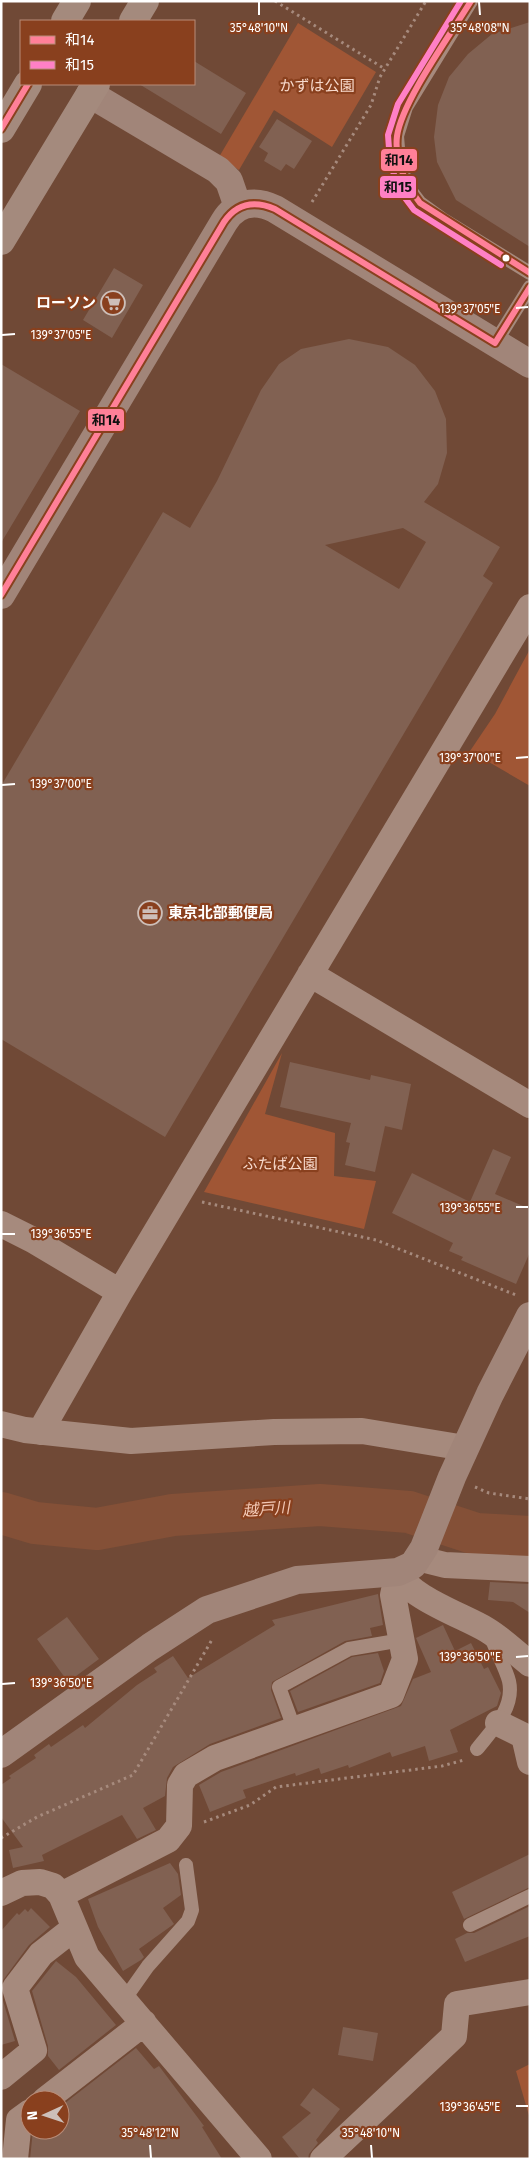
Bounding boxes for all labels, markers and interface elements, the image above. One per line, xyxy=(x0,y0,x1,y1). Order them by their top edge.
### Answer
legend xyxy=(20,20,195,85)
text: 35°48'10"N xyxy=(230,21,288,35)
text: 35°48'08"N xyxy=(450,21,510,35)
text: 和14 xyxy=(65,31,94,49)
text: 和15 xyxy=(65,56,94,74)
park label: かずは公園 xyxy=(279,77,355,95)
line badge: 和14 xyxy=(380,148,418,172)
text: 和14 xyxy=(385,152,413,169)
line badge: 和15 xyxy=(379,175,417,199)
text: 和15 xyxy=(384,179,412,196)
unlabelled marker xyxy=(501,253,511,263)
supermarket icon: ローソン xyxy=(100,290,126,316)
place label: ローソン xyxy=(36,294,96,312)
text: 139°37'05"E xyxy=(439,302,501,316)
text: 139°37'05"E xyxy=(30,328,92,342)
line badge: 和14 xyxy=(87,408,125,432)
text: 和14 xyxy=(92,412,120,429)
text: 139°37'00"E xyxy=(439,751,501,765)
text: 139°37'00"E xyxy=(30,777,92,791)
office icon: 東京北部郵便局 xyxy=(137,900,163,926)
place label: 東京北部郵便局 xyxy=(168,904,273,922)
park label: ふたば公園 xyxy=(242,1155,318,1173)
text: 139°36'55"E xyxy=(439,1201,501,1215)
text: 139°36'55"E xyxy=(30,1227,92,1241)
water label: 越戸川 xyxy=(241,1498,293,1520)
text: 139°36'50"E xyxy=(439,1650,501,1664)
text: 139°36'50"E xyxy=(30,1676,92,1690)
north arrow xyxy=(20,2090,70,2140)
text: 139°36'45"E xyxy=(439,2100,501,2114)
text: N xyxy=(24,2111,41,2121)
text: 35°48'12"N xyxy=(121,2126,179,2140)
text: 35°48'10"N xyxy=(342,2126,400,2140)

